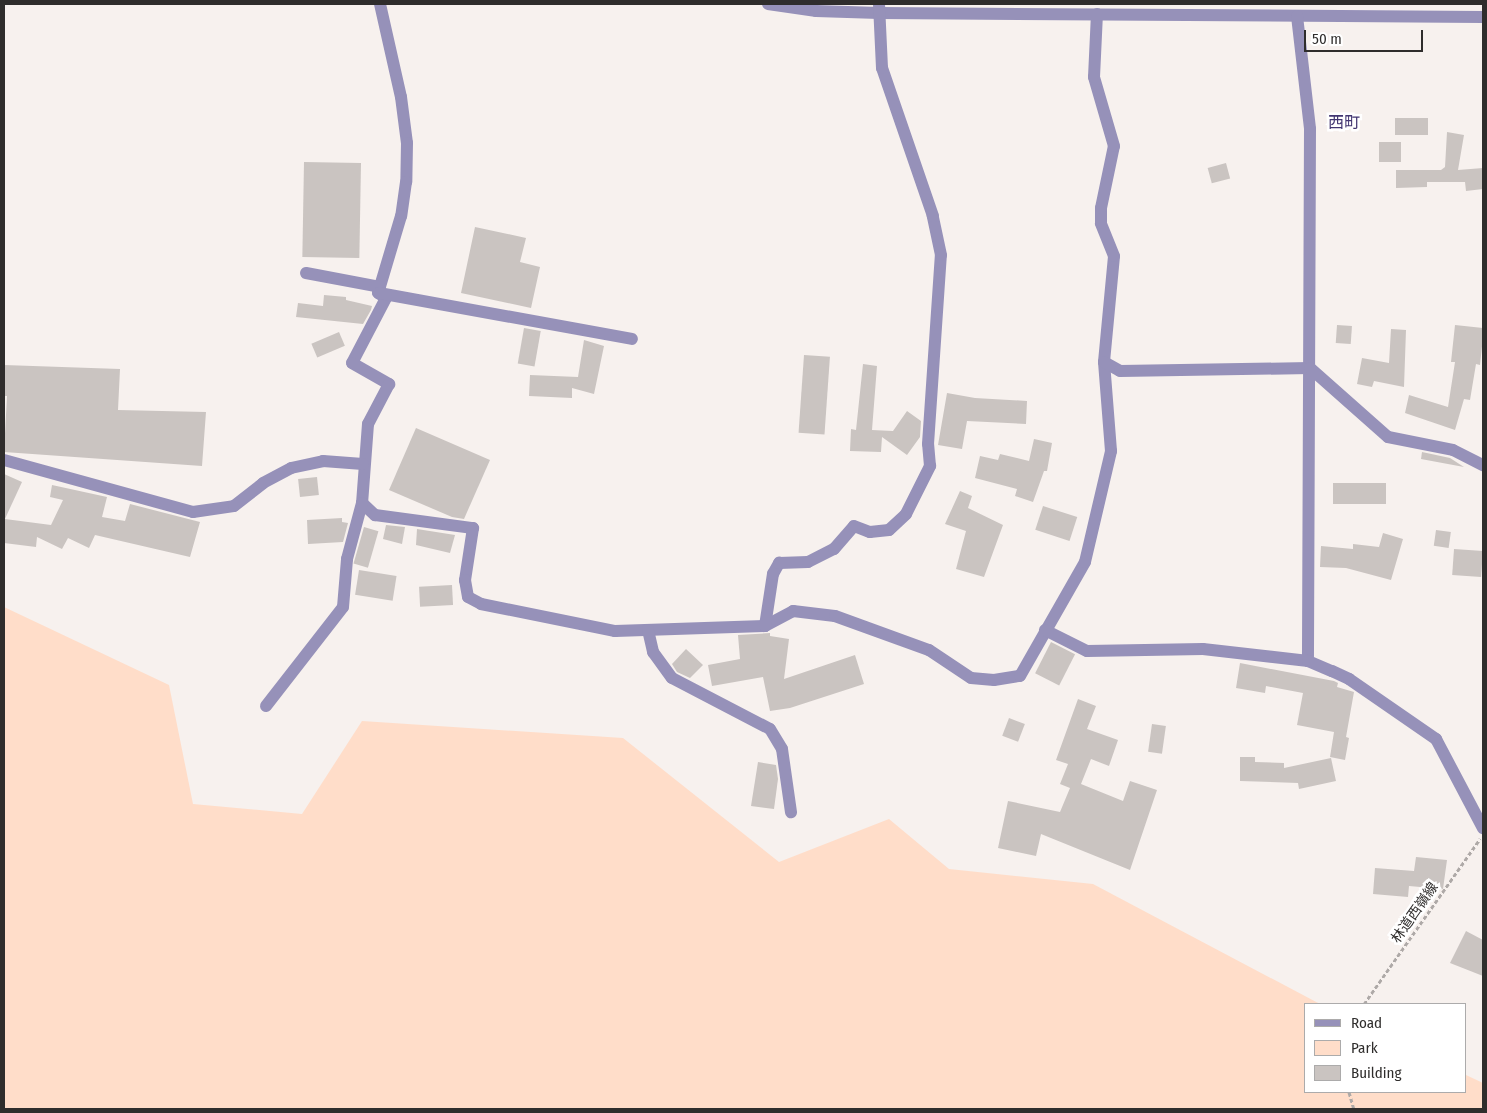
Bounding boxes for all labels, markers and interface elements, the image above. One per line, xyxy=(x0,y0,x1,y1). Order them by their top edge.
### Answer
scale bar xyxy=(1307,20,1426,52)
text: 50 m xyxy=(1312,30,1342,48)
district label: 西町 xyxy=(1328,113,1360,133)
street label: 林道西嶺線 xyxy=(1388,880,1442,946)
legend xyxy=(1304,1003,1467,1093)
text: Road xyxy=(1351,1014,1382,1032)
text: Park xyxy=(1351,1039,1378,1057)
text: Building xyxy=(1351,1064,1402,1082)

